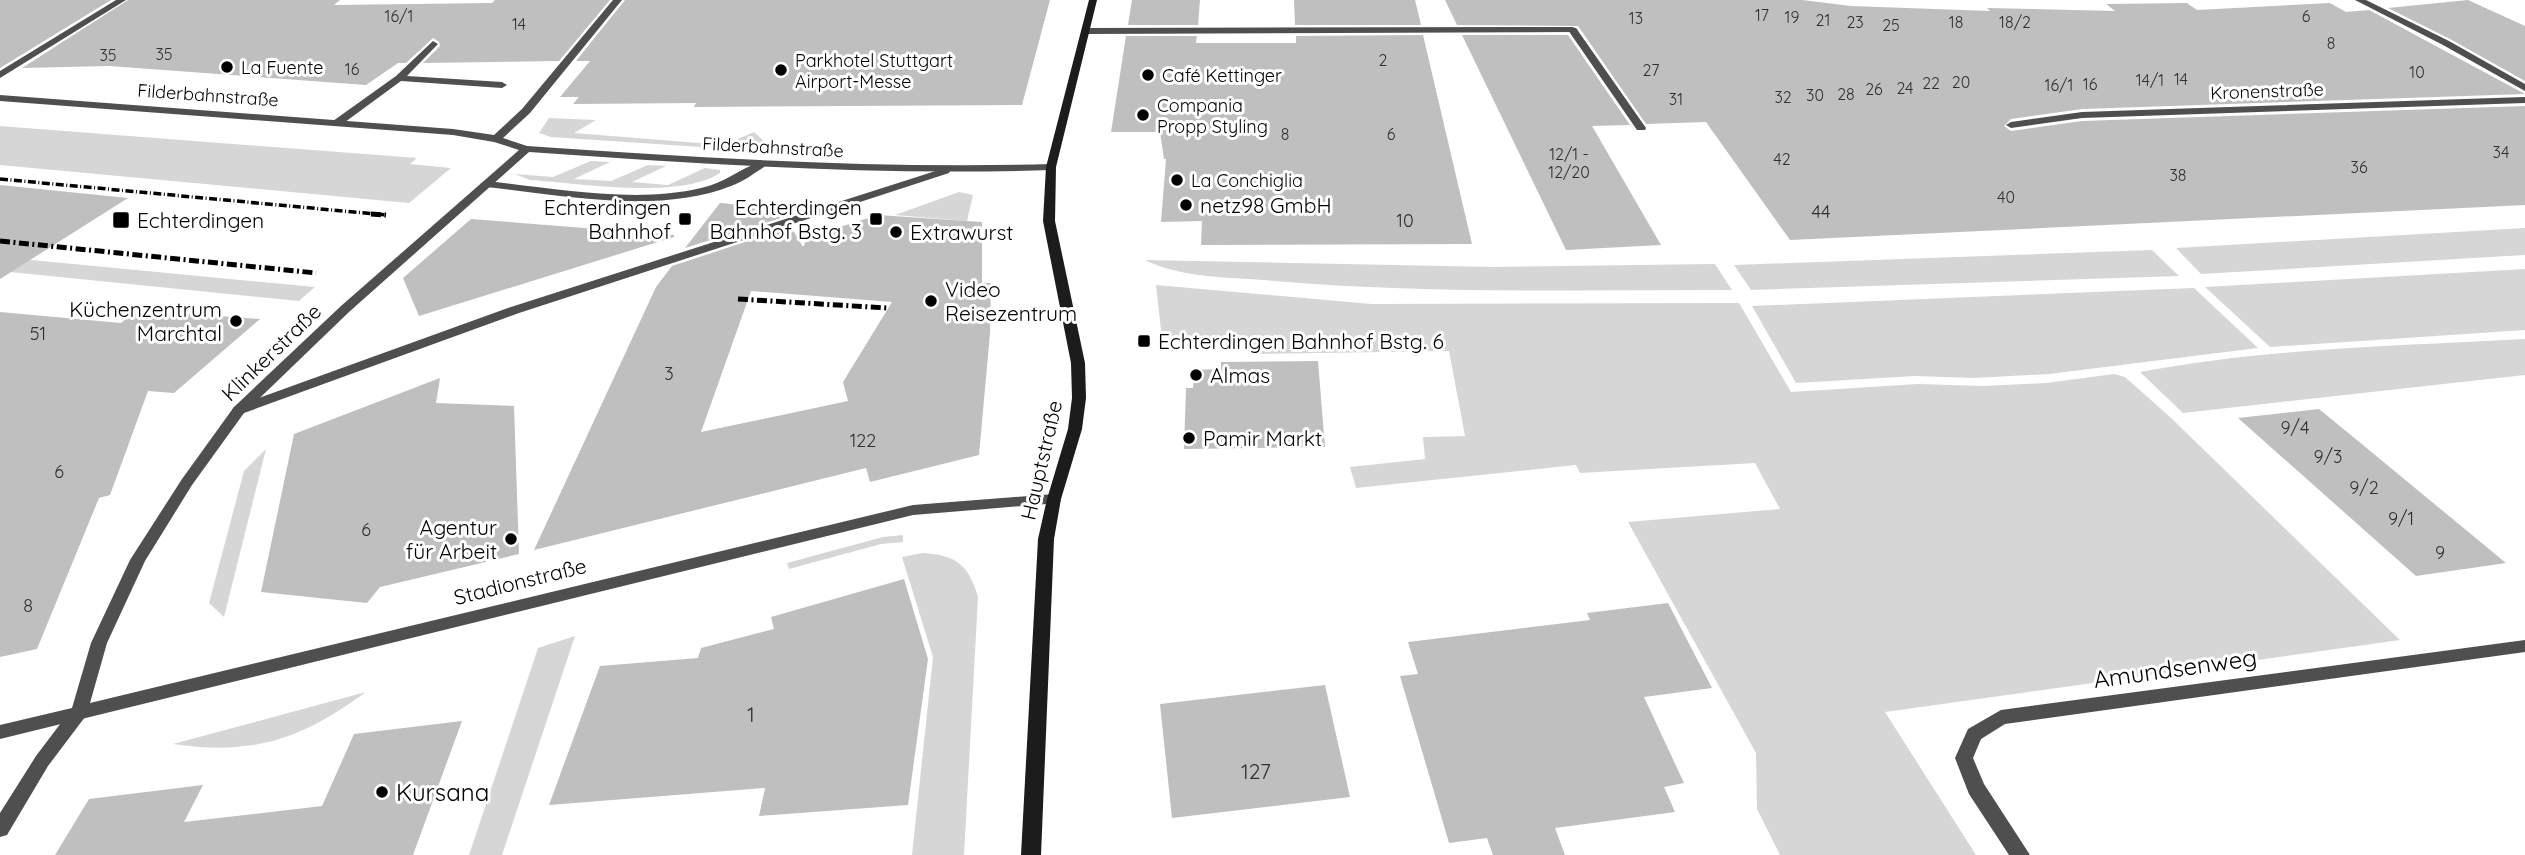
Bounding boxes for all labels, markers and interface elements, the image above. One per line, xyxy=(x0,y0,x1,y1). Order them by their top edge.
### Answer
house number: 17 xyxy=(1755,5,1769,25)
house number: 16/1 xyxy=(385,6,413,26)
house number: 6 xyxy=(2302,6,2311,26)
house number: 19 xyxy=(1785,7,1799,27)
house number: 13 xyxy=(1629,8,1643,28)
house number: 21 xyxy=(1816,10,1830,30)
house number: 23 xyxy=(1846,12,1864,32)
house number: 18 xyxy=(1949,12,1963,32)
house number: 18/2 xyxy=(1999,12,2031,32)
house number: 14 xyxy=(512,14,526,34)
house number: 25 xyxy=(1882,15,1900,35)
house number: 8 xyxy=(2327,33,2335,53)
house number: 35 xyxy=(155,44,173,64)
house number: 35 xyxy=(99,45,117,65)
place label: Parkhotel Stuttgart Airport-Messe xyxy=(795,49,953,93)
house number: 2 xyxy=(1379,50,1388,70)
place label: La Fuente xyxy=(241,56,323,79)
marker: La Fuente xyxy=(219,59,235,75)
house number: 16 xyxy=(345,59,360,79)
house number: 27 xyxy=(1643,60,1659,80)
marker: Parkhotel Stuttgart Airport-Messe xyxy=(773,62,789,78)
house number: 10 xyxy=(2409,62,2425,82)
place label: Café Kettinger xyxy=(1162,64,1282,87)
marker: Café Kettinger xyxy=(1140,67,1156,83)
house number: 14 xyxy=(2174,69,2188,89)
house number: 14/1 xyxy=(2136,70,2164,90)
house number: 20 xyxy=(1952,72,1970,92)
house number: 22 xyxy=(1922,73,1940,93)
house number: 16 xyxy=(2083,74,2098,94)
house number: 16/1 xyxy=(2045,75,2073,95)
house number: 24 xyxy=(1896,78,1914,98)
street label: Kronenstraße xyxy=(2210,78,2324,104)
street label: Filderbahnstraße xyxy=(137,79,279,111)
house number: 26 xyxy=(1865,79,1883,99)
house number: 28 xyxy=(1837,84,1855,104)
house number: 30 xyxy=(1806,85,1824,105)
house number: 32 xyxy=(1774,87,1792,107)
house number: 31 xyxy=(1669,89,1683,109)
place label: Compania Propp Styling xyxy=(1157,94,1268,138)
marker: Compania Propp Styling xyxy=(1135,107,1151,123)
house number: 8 xyxy=(1281,124,1289,144)
house number: 6 xyxy=(1387,124,1396,144)
street label: Filderbahnstraße xyxy=(702,132,844,162)
house number: 34 xyxy=(2493,142,2509,162)
house number: 12/1 - 12/20 xyxy=(1548,144,1590,182)
house number: 42 xyxy=(1773,149,1791,169)
house number: 36 xyxy=(2351,157,2368,177)
house number: 38 xyxy=(2169,165,2187,185)
place label: La Conchiglia xyxy=(1191,169,1303,192)
marker: La Conchiglia xyxy=(1169,172,1185,188)
house number: 40 xyxy=(1997,187,2015,207)
place label: netz98 GmbH xyxy=(1200,192,1332,218)
place label: Echterdingen Bahnhof xyxy=(544,194,671,244)
place label: Echterdingen Bahnhof Bstg. 3 xyxy=(709,194,862,244)
marker: netz98 GmbH xyxy=(1178,197,1194,213)
house number: 44 xyxy=(1812,200,1830,223)
place label: Echterdingen xyxy=(137,207,264,233)
house number: 10 xyxy=(1396,209,1414,232)
marker: Echterdingen xyxy=(111,210,131,230)
marker: Echterdingen Bahnhof xyxy=(677,211,693,227)
marker: Echterdingen Bahnhof Bstg. 3 xyxy=(868,211,884,227)
place label: Extrawurst xyxy=(910,219,1014,245)
marker: Extrawurst xyxy=(888,224,904,240)
place label: Video Reisezentrum xyxy=(945,276,1077,326)
marker: Video Reisezentrum xyxy=(923,293,939,309)
place label: Küchenzentrum Marchtal xyxy=(69,296,222,346)
street label: Klinkerstraße xyxy=(216,298,326,406)
marker: Küchenzentrum Marchtal xyxy=(228,313,244,329)
house number: 51 xyxy=(30,322,46,345)
place label: Echterdingen Bahnhof Bstg. 6 xyxy=(1158,328,1444,354)
marker: Echterdingen Bahnhof Bstg. 6 xyxy=(1136,333,1152,349)
house number: 3 xyxy=(664,362,674,385)
place label: Almas xyxy=(1210,362,1270,388)
marker: Almas xyxy=(1188,367,1204,383)
street label: Hauptstraße xyxy=(1015,398,1067,522)
house number: 9/4 xyxy=(2281,416,2309,439)
place label: Pamir Markt xyxy=(1203,425,1322,451)
house number: 122 xyxy=(850,429,876,452)
marker: Pamir Markt xyxy=(1181,430,1197,446)
house number: 9/3 xyxy=(2314,445,2342,468)
house number: 6 xyxy=(54,460,64,483)
house number: 9/2 xyxy=(2349,476,2379,499)
house number: 9/1 xyxy=(2388,507,2414,530)
place label: Agentur für Arbeit xyxy=(406,514,497,564)
house number: 6 xyxy=(361,518,371,541)
marker: Agentur für Arbeit xyxy=(503,531,519,547)
house number: 9 xyxy=(2435,541,2445,564)
street label: Stadionstraße xyxy=(451,552,589,610)
house number: 8 xyxy=(23,594,33,617)
street label: Amundsenweg xyxy=(2091,642,2259,694)
house number: 1 xyxy=(747,701,755,727)
house number: 127 xyxy=(1241,758,1271,784)
place label: Kursana xyxy=(396,777,489,807)
marker: Kursana xyxy=(374,784,390,800)

